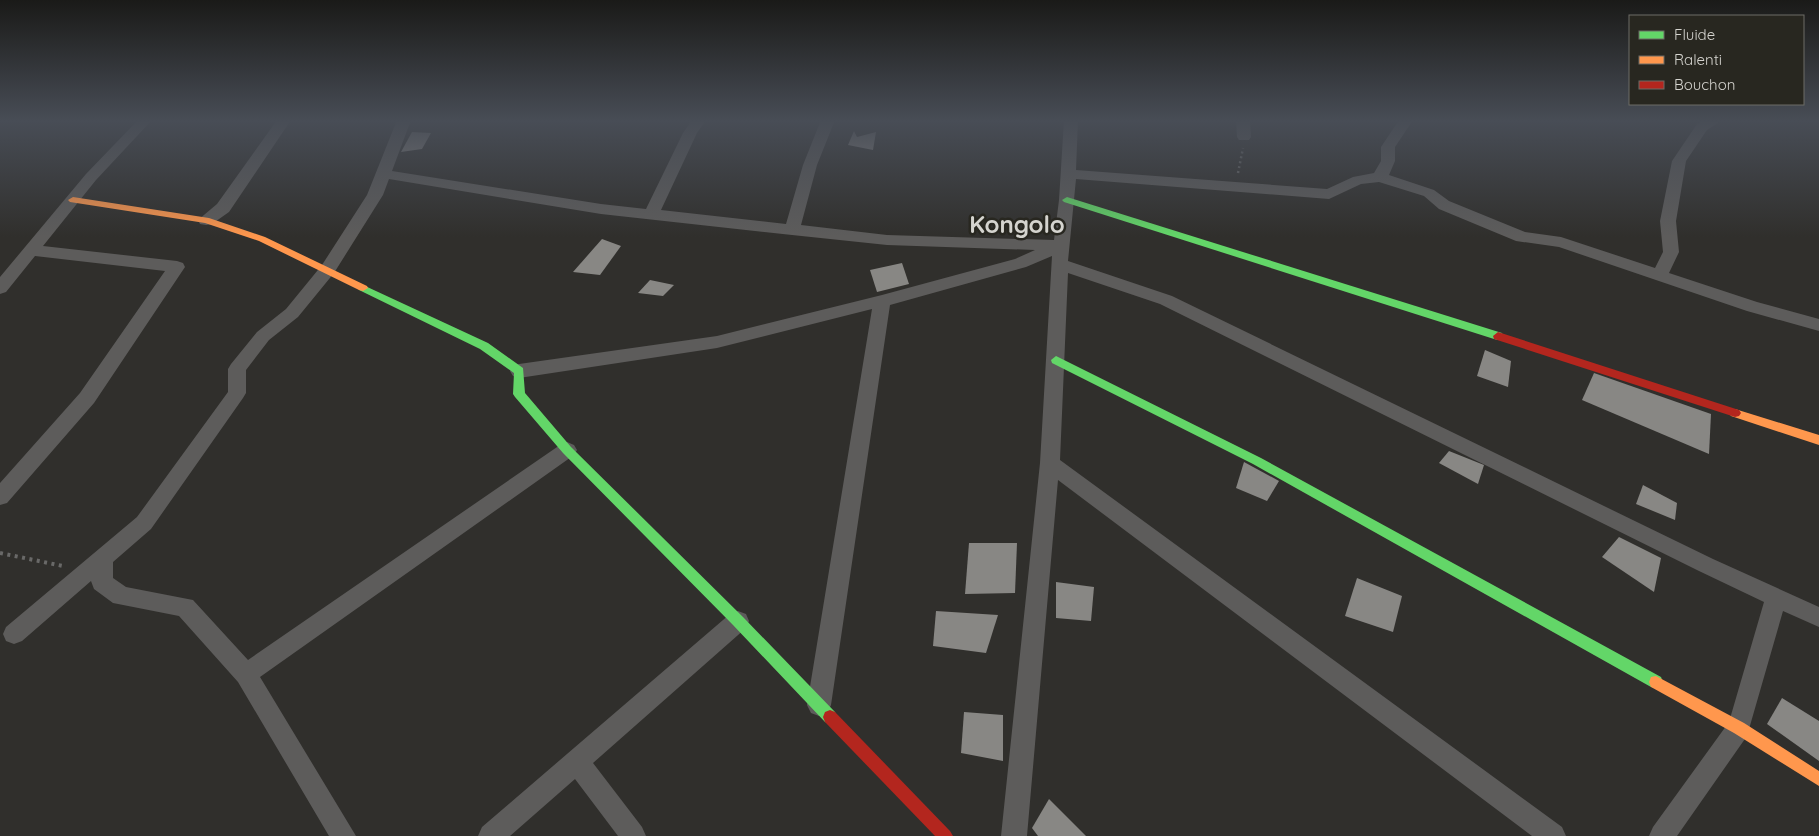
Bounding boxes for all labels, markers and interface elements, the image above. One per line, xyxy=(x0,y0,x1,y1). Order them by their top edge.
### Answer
legend xyxy=(1629,15,1804,105)
text: Fluide xyxy=(1674,25,1715,44)
text: Ralenti xyxy=(1674,50,1722,69)
text: Bouchon xyxy=(1674,75,1735,94)
district label: Kongolo xyxy=(969,209,1065,239)

